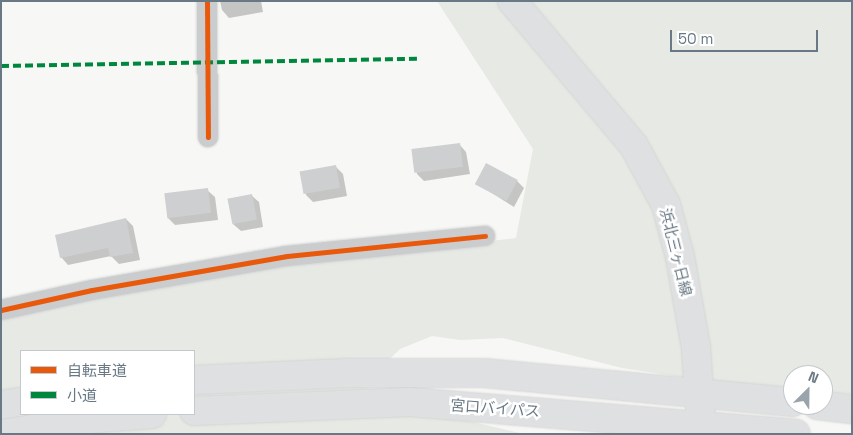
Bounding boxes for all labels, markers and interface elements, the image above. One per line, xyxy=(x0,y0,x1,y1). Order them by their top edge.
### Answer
scale bar xyxy=(673,20,820,52)
text: 50 m xyxy=(678,29,713,48)
street label: 浜北三ヶ日線 xyxy=(656,206,696,298)
legend xyxy=(20,350,195,415)
text: 自転車道 xyxy=(67,361,127,380)
north arrow xyxy=(783,365,833,415)
text: N xyxy=(806,367,821,387)
text: 小道 xyxy=(67,386,97,405)
street label: 宮口バイパス xyxy=(449,396,541,420)

